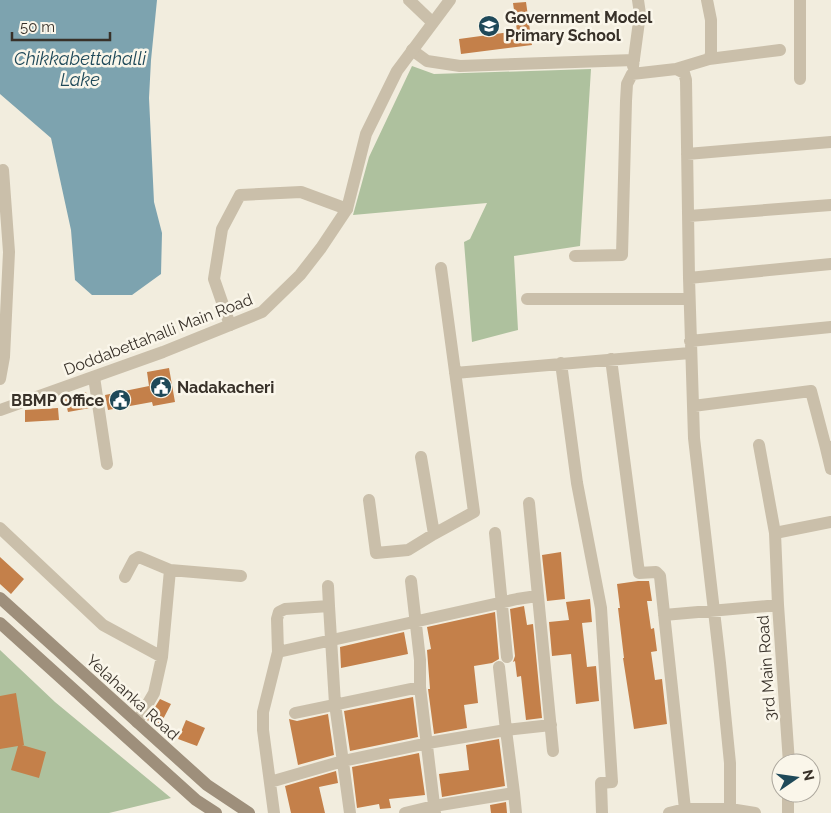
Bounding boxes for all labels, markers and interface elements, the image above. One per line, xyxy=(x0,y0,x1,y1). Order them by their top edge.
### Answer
place label: Government Model Primary School xyxy=(505,8,653,45)
scale bar xyxy=(12,10,110,42)
school or university icon: Government Model Primary School xyxy=(477,14,501,38)
text: 50 m xyxy=(20,18,55,36)
water label: Chikkabettahalli Lake xyxy=(14,48,147,90)
street label: Doddabettahalli Main Road xyxy=(61,290,255,379)
public building icon: Nadakacheri xyxy=(149,375,173,399)
place label: Nadakacheri xyxy=(177,378,274,397)
public building icon: BBMP Office xyxy=(108,388,132,412)
place label: BBMP Office xyxy=(11,391,104,410)
street label: 3rd Main Road xyxy=(753,614,780,721)
street label: Yelahanka Road xyxy=(82,651,183,744)
north arrow xyxy=(771,753,821,803)
text: N xyxy=(800,768,818,782)

